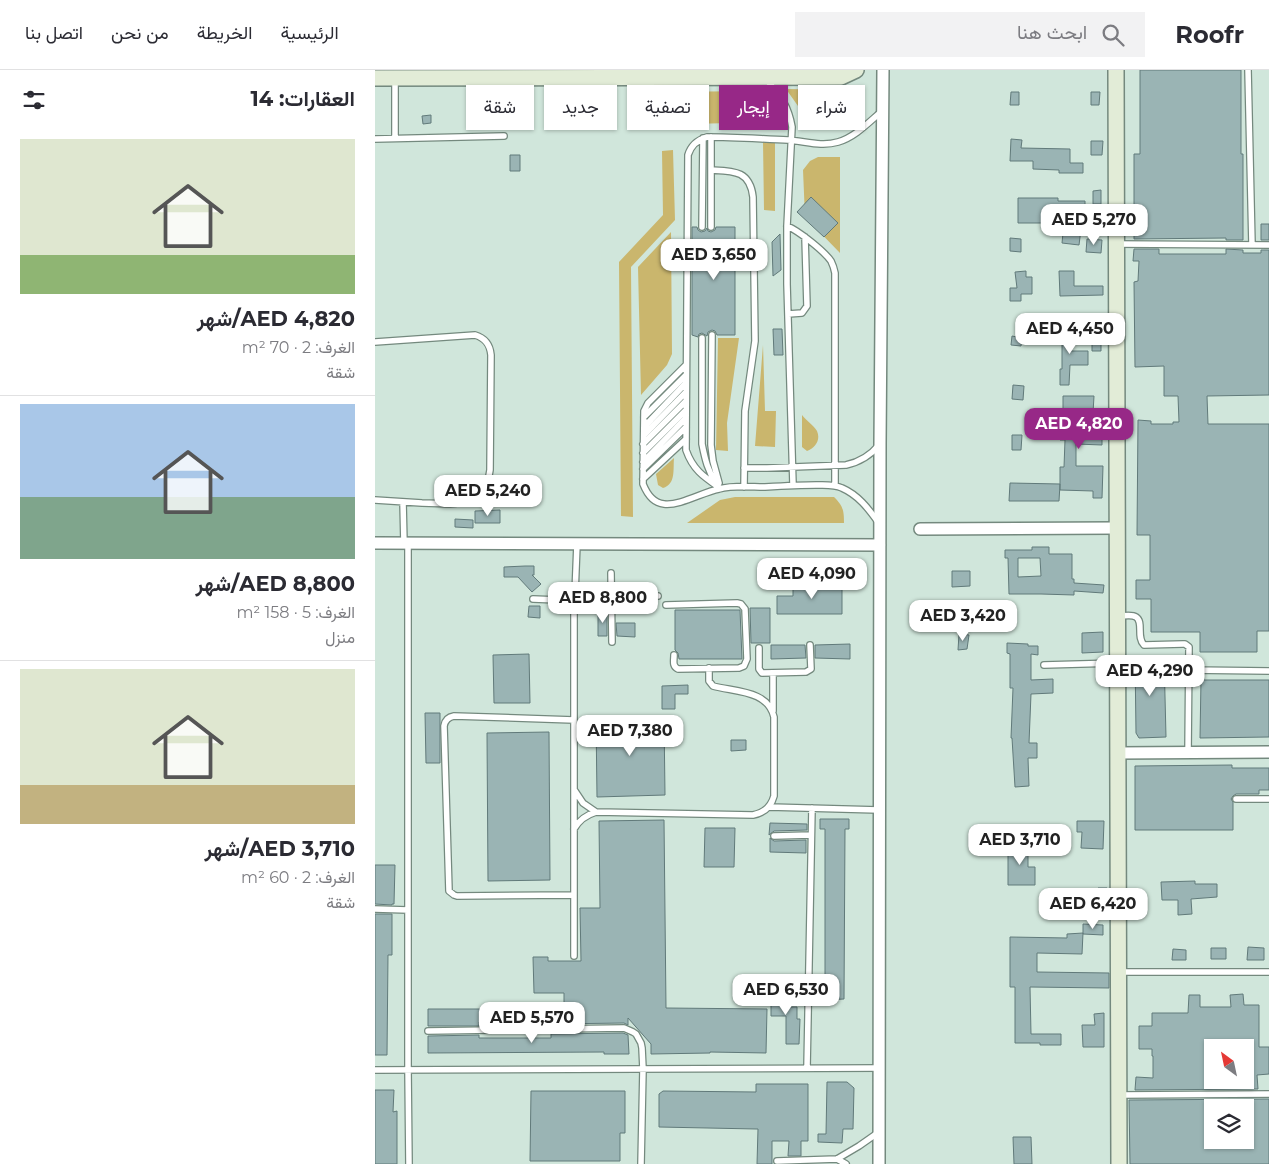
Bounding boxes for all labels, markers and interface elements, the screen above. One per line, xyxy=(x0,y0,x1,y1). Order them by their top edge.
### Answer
search box xyxy=(795,12,1145,57)
text: Roofr xyxy=(1175,20,1244,49)
text: ابحث هنا xyxy=(1017,21,1087,44)
icon: search xyxy=(1099,21,1127,49)
text: اتصل بنا xyxy=(25,22,83,44)
text: من نحن xyxy=(111,22,169,44)
text: الخريطة xyxy=(197,22,252,44)
text: الرئيسية xyxy=(280,22,339,44)
chip: شقة xyxy=(466,85,534,130)
chip: جديد xyxy=(544,85,617,130)
chip: تصفية xyxy=(627,85,709,130)
chip: إيجار xyxy=(719,85,788,130)
chip: شراء xyxy=(798,85,865,130)
icon: filters xyxy=(20,86,48,114)
text: العقارات: 14 xyxy=(250,86,355,111)
icon: home xyxy=(143,171,233,261)
pin: AED 5,270 xyxy=(1037,204,1151,246)
text: AED 5,270 xyxy=(1052,210,1136,229)
pin: AED 3,650 xyxy=(657,238,771,281)
text: AED 3,650 xyxy=(672,245,756,264)
text: AED 4,820/شهر xyxy=(197,306,355,331)
pin: AED 4,450 xyxy=(1013,312,1127,355)
text: AED 4,450 xyxy=(1026,319,1114,338)
text: الغرف: 2 · 70 m² xyxy=(242,338,355,357)
text: شقة xyxy=(326,363,355,382)
pin: AED 4,820 xyxy=(1022,408,1136,450)
text: AED 4,820 xyxy=(1035,414,1123,433)
icon: home xyxy=(143,437,233,527)
pin: AED 5,240 xyxy=(431,474,545,517)
text: AED 5,240 xyxy=(445,481,531,500)
pin: AED 4,090 xyxy=(755,558,869,600)
text: AED 4,090 xyxy=(768,564,856,583)
text: AED 8,800/شهر xyxy=(196,571,355,596)
pin: AED 8,800 xyxy=(546,582,660,624)
text: AED 8,800 xyxy=(559,588,647,607)
pin: AED 3,420 xyxy=(906,600,1020,642)
text: الغرف: 5 · 158 m² xyxy=(236,603,355,622)
text: AED 3,420 xyxy=(920,606,1006,625)
text: منزل xyxy=(325,628,355,647)
pin: AED 4,290 xyxy=(1093,654,1207,697)
text: AED 4,290 xyxy=(1107,661,1193,680)
icon: home xyxy=(143,702,233,792)
pin: AED 7,380 xyxy=(573,714,687,757)
text: AED 7,380 xyxy=(587,721,673,740)
pin: AED 3,710 xyxy=(963,824,1077,866)
text: AED 3,710 xyxy=(979,830,1061,849)
text: AED 3,710/شهر xyxy=(204,836,355,861)
text: الغرف: 2 · 60 m² xyxy=(241,868,355,887)
pin: AED 6,420 xyxy=(1036,888,1150,930)
text: شقة xyxy=(326,893,355,912)
text: AED 6,420 xyxy=(1050,894,1136,913)
pin: AED 6,530 xyxy=(729,974,843,1016)
text: AED 6,530 xyxy=(743,980,829,999)
pin: AED 5,570 xyxy=(475,1002,589,1044)
text: AED 5,570 xyxy=(490,1008,574,1027)
north arrow xyxy=(1204,1039,1254,1089)
map controls xyxy=(1204,1039,1254,1149)
button: layers xyxy=(1204,1099,1254,1149)

